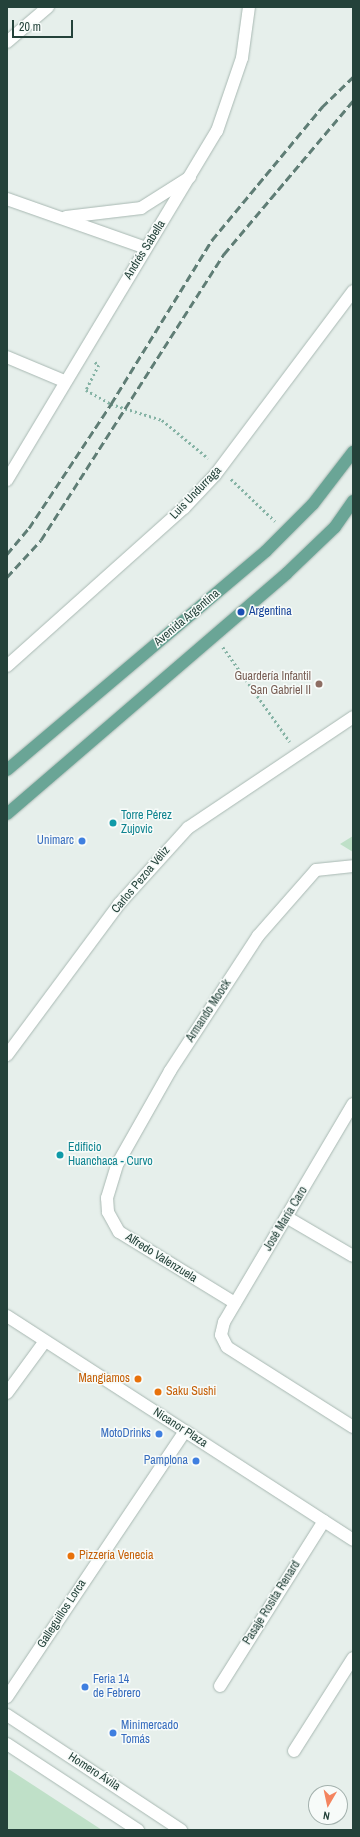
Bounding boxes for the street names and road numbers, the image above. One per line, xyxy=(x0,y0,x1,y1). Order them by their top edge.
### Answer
street label: Andrés Sabella xyxy=(121,218,169,282)
street label: Luis Undurraga xyxy=(167,464,225,522)
street label: Avenida Argentina xyxy=(151,586,223,650)
street label: Carlos Pezoa Véliz xyxy=(109,844,173,916)
street label: Armando Moock xyxy=(183,977,235,1045)
street label: José María Caro xyxy=(261,1184,311,1254)
street label: Alfredo Valenzuela xyxy=(122,1230,200,1286)
street label: Nicanor Plaza xyxy=(150,1405,210,1451)
street label: Pasaje Rosita Renard xyxy=(240,1558,304,1648)
street label: Galleguillos Lorca xyxy=(35,1577,89,1651)
street label: Homero Ávila xyxy=(65,1750,123,1794)

